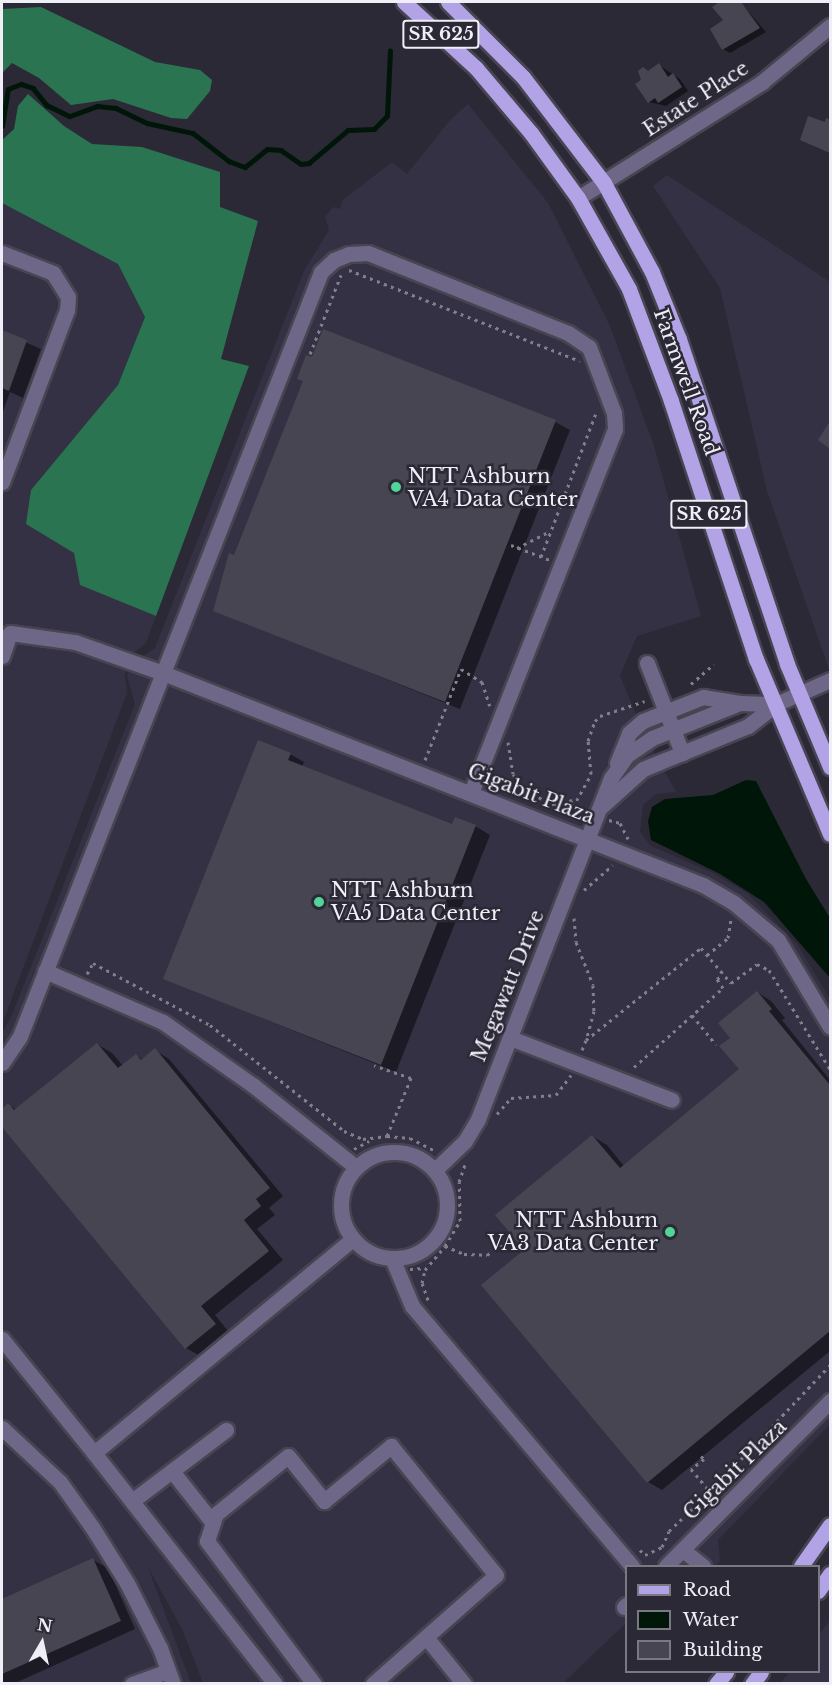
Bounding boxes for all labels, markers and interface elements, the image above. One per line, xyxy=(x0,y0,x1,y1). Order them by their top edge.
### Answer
road number: SR 625 xyxy=(402,19,480,49)
street label: Estate Place xyxy=(639,56,753,142)
street label: Farmwell Road xyxy=(648,305,724,459)
place label: NTT Ashburn VA4 Data Center xyxy=(408,464,578,511)
marker: NTT Ashburn VA4 Data Center xyxy=(389,480,403,494)
road number: SR 625 xyxy=(670,499,748,529)
street label: Gigabit Plaza xyxy=(464,759,598,829)
place label: NTT Ashburn VA5 Data Center xyxy=(331,879,501,926)
marker: NTT Ashburn VA5 Data Center xyxy=(312,895,326,909)
street label: Megawatt Drive xyxy=(467,907,549,1065)
place label: NTT Ashburn VA3 Data Center xyxy=(488,1208,658,1255)
marker: NTT Ashburn VA3 Data Center xyxy=(663,1225,677,1239)
street label: Gigabit Plaza xyxy=(678,1415,792,1525)
legend xyxy=(625,1565,820,1673)
text: Road xyxy=(683,1579,731,1601)
text: Water xyxy=(683,1609,738,1631)
north arrow xyxy=(12,1613,72,1673)
text: N xyxy=(36,1614,54,1636)
text: Building xyxy=(683,1639,762,1661)

